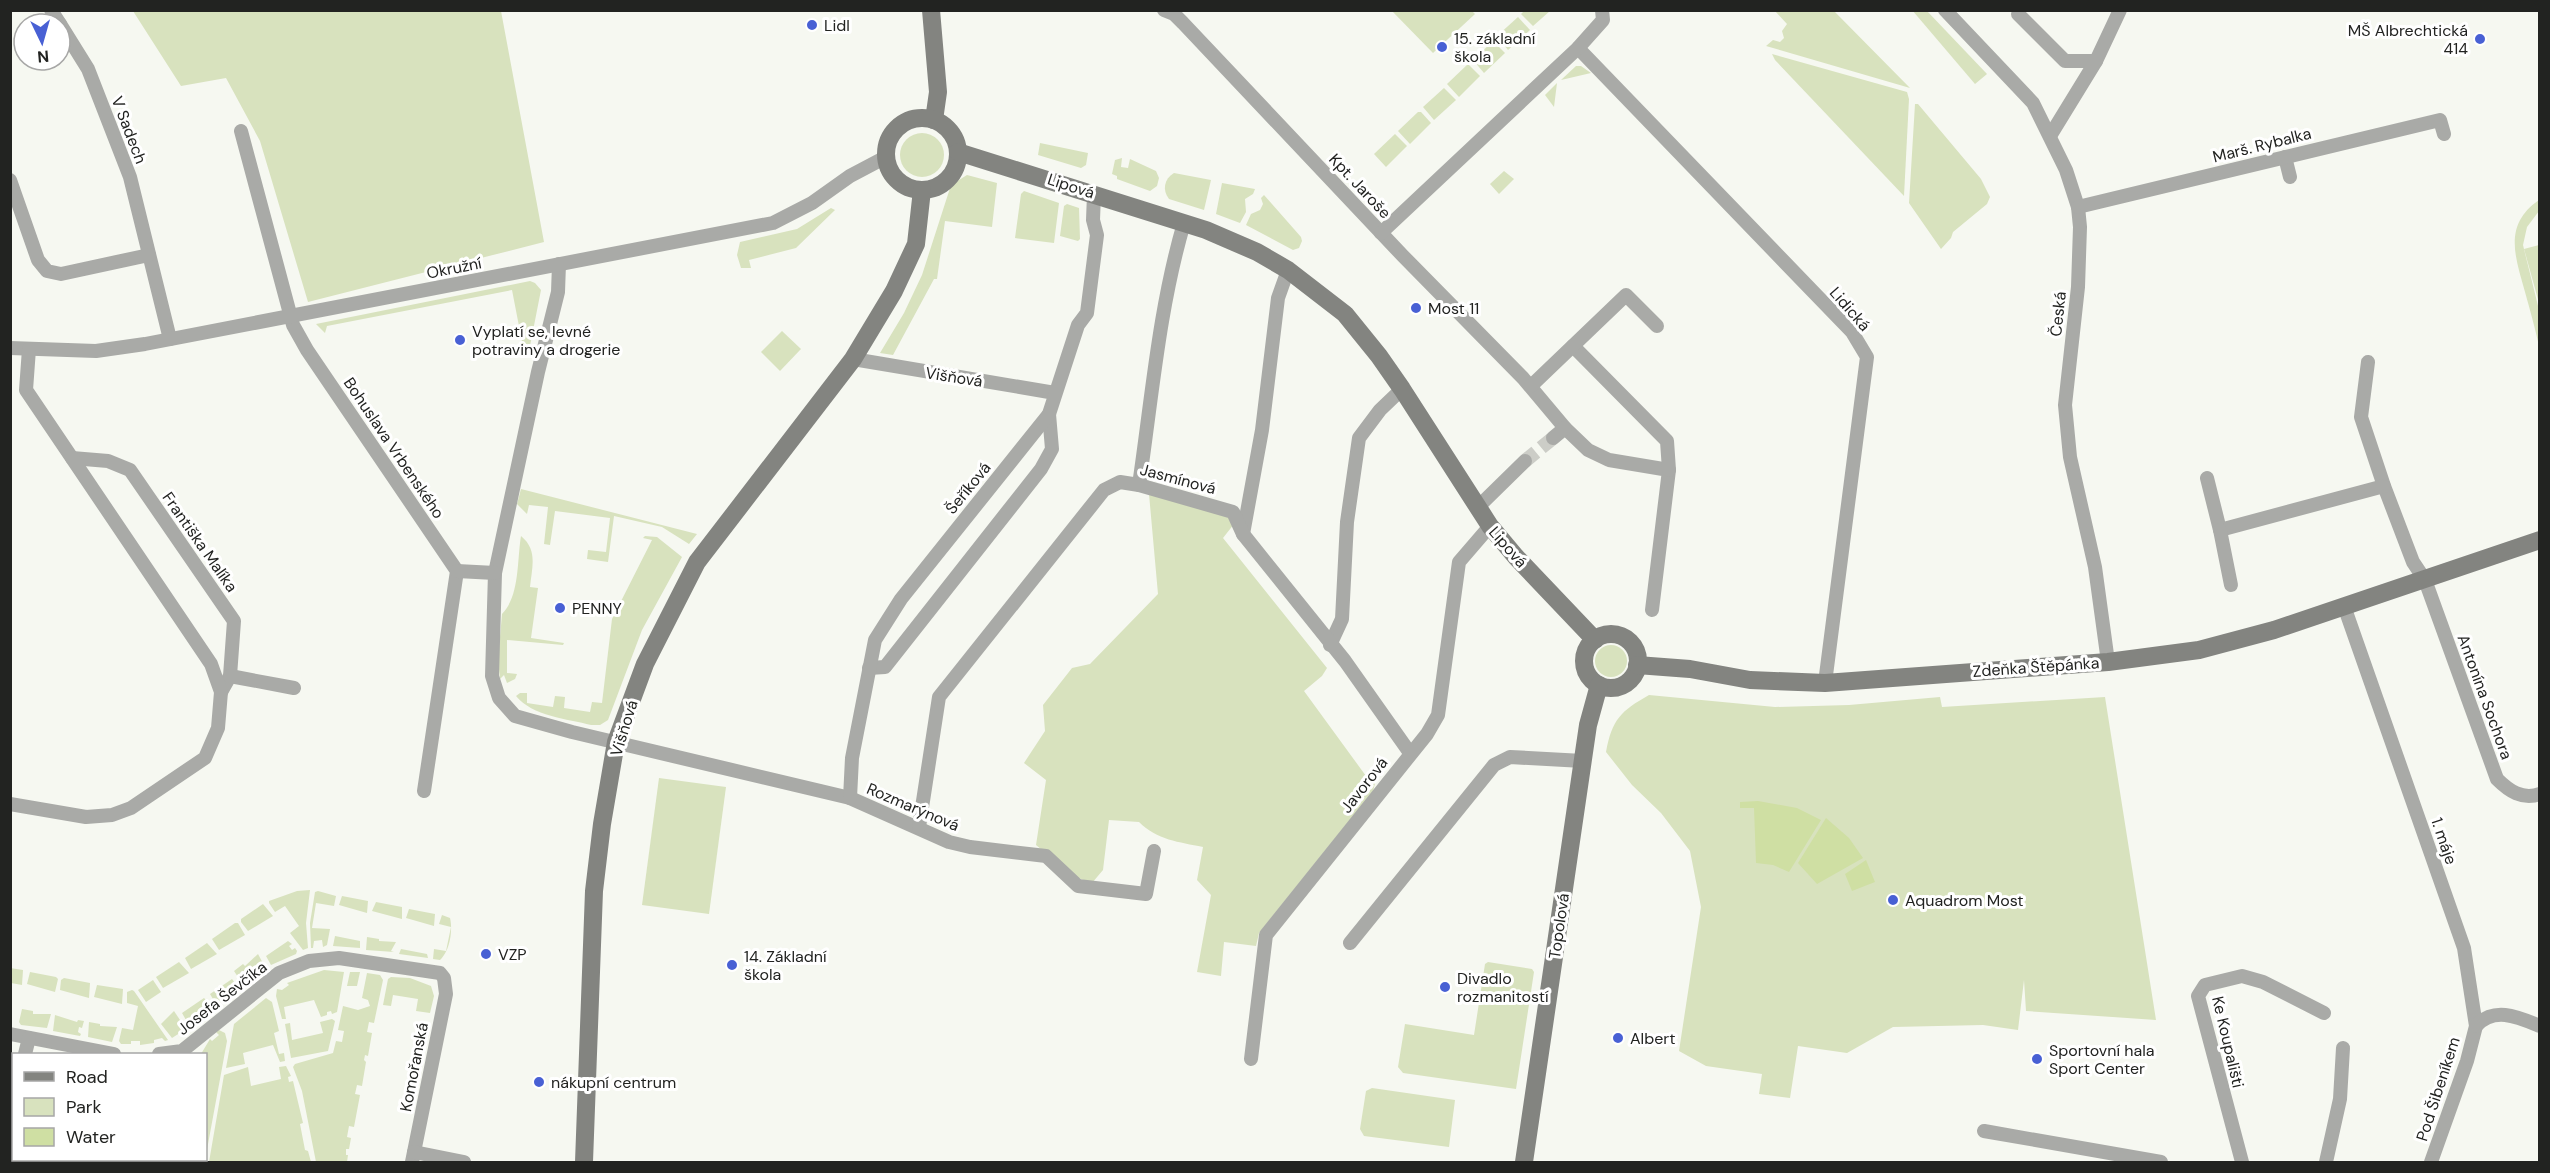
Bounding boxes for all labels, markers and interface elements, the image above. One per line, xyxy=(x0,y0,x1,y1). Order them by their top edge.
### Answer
north arrow xyxy=(12,12,72,72)
place label: Lidl xyxy=(824,15,850,36)
marker: Lidl xyxy=(805,18,819,32)
place label: MŠ Albrechtická 414 xyxy=(2348,20,2468,59)
place label: 15. základní škola xyxy=(1454,28,1536,67)
marker: MŠ Albrechtická 414 xyxy=(2473,32,2487,46)
marker: 15. základní škola xyxy=(1435,40,1449,54)
text: N xyxy=(37,45,50,67)
street label: V Sadech xyxy=(107,93,151,167)
street label: Marš. Rybalka xyxy=(2210,123,2314,167)
street label: Kpt. Jaroše xyxy=(1324,149,1396,223)
street label: Lipová xyxy=(1045,169,1097,203)
street label: Okružní xyxy=(425,252,484,284)
street label: Lidická xyxy=(1825,282,1875,336)
street label: Česká xyxy=(2045,290,2071,338)
place label: Most 11 xyxy=(1428,298,1479,319)
marker: Most 11 xyxy=(1409,301,1423,315)
place label: Vyplatí se, levné potraviny a drogerie xyxy=(472,321,620,360)
marker: Vyplatí se, levné potraviny a drogerie xyxy=(453,333,467,347)
street label: Višňová xyxy=(924,362,984,392)
street label: Bohuslava Vrbenského xyxy=(339,373,449,523)
street label: Šeříková xyxy=(941,458,995,518)
street label: Jasmínová xyxy=(1138,459,1218,499)
street label: Františka Malíka xyxy=(158,488,242,596)
street label: Lipová xyxy=(1484,522,1532,572)
place label: PENNY xyxy=(572,598,622,619)
marker: PENNY xyxy=(553,601,567,615)
street label: Antonína Sochora xyxy=(2453,632,2517,762)
street label: Zdeňka Štěpánka xyxy=(1972,652,2100,682)
street label: Višňová xyxy=(606,697,642,759)
street label: Javorová xyxy=(1336,753,1392,817)
street label: Rozmarýnová xyxy=(864,778,962,836)
street label: 1. máje xyxy=(2426,815,2462,867)
place label: Aquadrom Most xyxy=(1905,890,2024,911)
street label: Topolová xyxy=(1544,892,1574,960)
marker: Aquadrom Most xyxy=(1886,893,1900,907)
place label: VZP xyxy=(498,944,527,965)
place label: 14. Základní škola xyxy=(744,946,827,985)
marker: VZP xyxy=(479,947,493,961)
street label: Josefa Ševčíka xyxy=(173,956,271,1040)
marker: 14. Základní škola xyxy=(725,958,739,972)
place label: Divadlo rozmanitostí xyxy=(1457,968,1549,1007)
marker: Divadlo rozmanitostí xyxy=(1438,980,1452,994)
street label: Ke Koupališti xyxy=(2207,994,2249,1090)
street label: Komořanská xyxy=(395,1021,433,1113)
place label: Albert xyxy=(1630,1028,1676,1049)
marker: Albert xyxy=(1611,1031,1625,1045)
street label: Pod Šibeníkem xyxy=(2411,1034,2465,1144)
place label: Sportovní hala Sport Center xyxy=(2049,1040,2154,1079)
marker: Sportovní hala Sport Center xyxy=(2030,1052,2044,1066)
legend xyxy=(12,1053,207,1161)
text: Road xyxy=(66,1065,108,1089)
place label: nákupní centrum xyxy=(551,1072,676,1093)
marker: nákupní centrum xyxy=(532,1075,546,1089)
text: Park xyxy=(66,1095,102,1119)
text: Water xyxy=(66,1125,116,1149)

